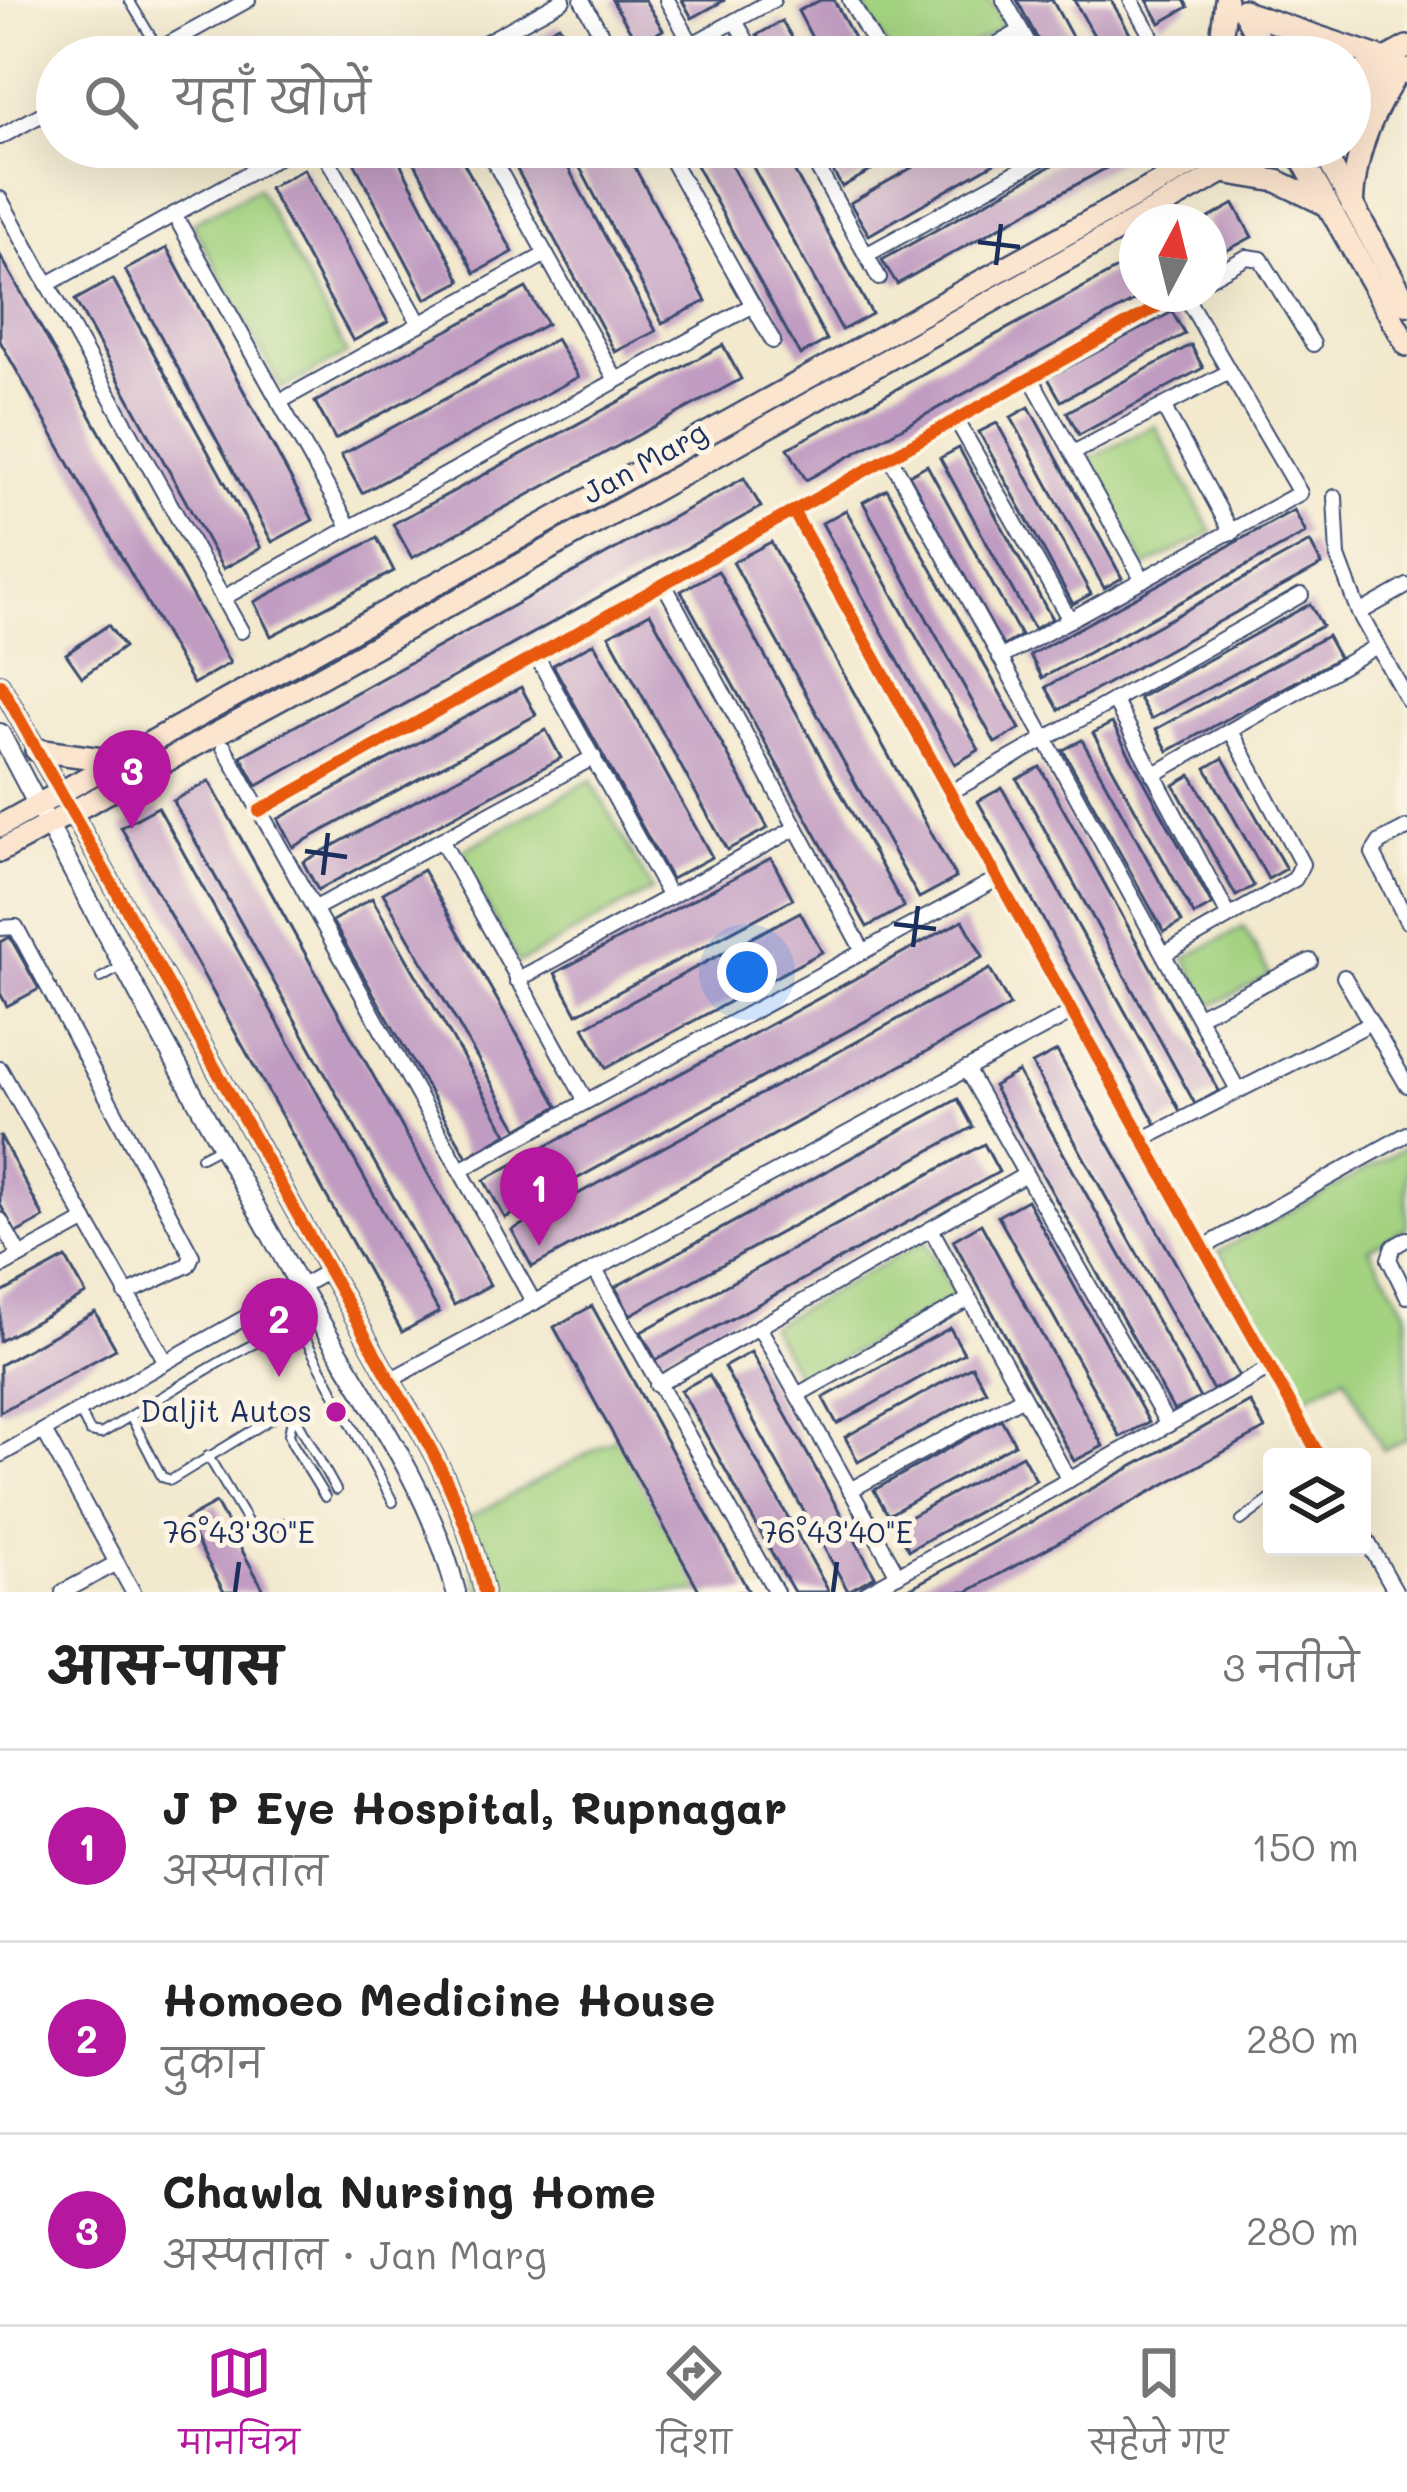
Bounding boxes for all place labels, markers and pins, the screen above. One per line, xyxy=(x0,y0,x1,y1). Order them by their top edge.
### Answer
pin: 3 xyxy=(93,730,171,829)
pin: 1 xyxy=(500,1147,578,1246)
pin: 2 xyxy=(240,1278,318,1377)
place label: Daljit Autos xyxy=(140,1390,312,1430)
marker: Daljit Autos xyxy=(323,1399,349,1425)

